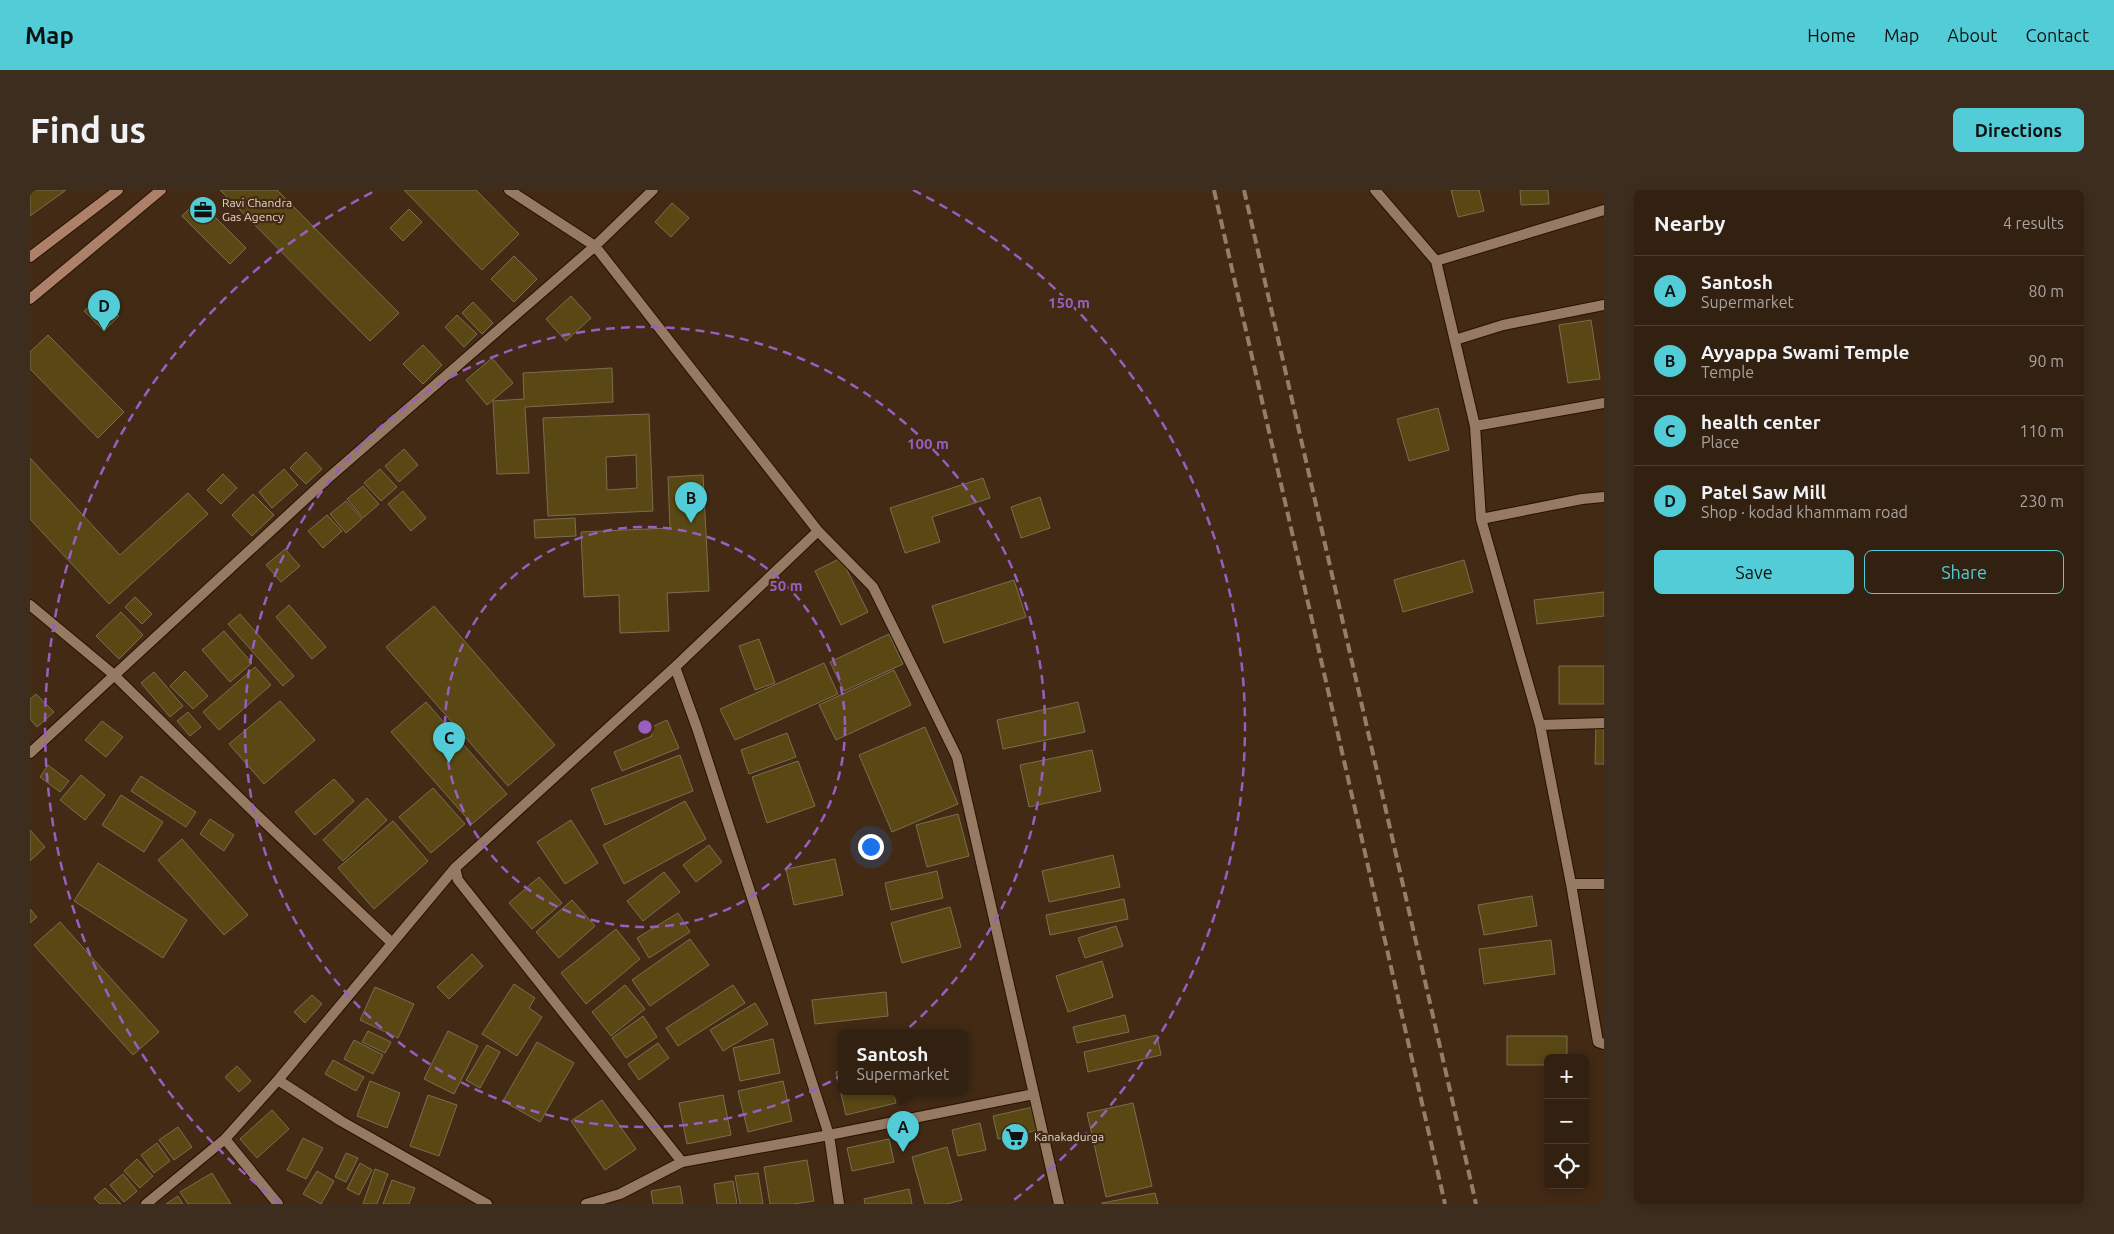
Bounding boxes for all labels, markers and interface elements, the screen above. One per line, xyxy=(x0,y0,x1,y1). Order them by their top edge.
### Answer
text: Map xyxy=(25,22,74,49)
text: Home xyxy=(1807,25,1856,45)
text: Map xyxy=(1884,25,1919,45)
text: About xyxy=(1947,25,1997,45)
text: Contact xyxy=(2025,25,2089,45)
button: Directions xyxy=(1953,108,2084,152)
text: Find us xyxy=(30,110,146,150)
office icon: Ravi Chandra Gas Agency xyxy=(188,195,218,225)
place label: Ravi Chandra Gas Agency xyxy=(222,196,292,223)
text: Nearby xyxy=(1654,211,1725,235)
text: 4 results xyxy=(2003,214,2064,232)
text: Santosh xyxy=(1701,271,1773,293)
text: A xyxy=(1664,282,1676,300)
text: 80 m xyxy=(2028,282,2064,300)
pin: D xyxy=(88,290,120,331)
text: Supermarket xyxy=(1701,293,1794,311)
text: 150 m xyxy=(1048,294,1090,311)
text: Ayyappa Swami Temple xyxy=(1701,341,1909,363)
text: B xyxy=(1665,352,1675,370)
text: 90 m xyxy=(2028,352,2064,370)
text: Temple xyxy=(1701,363,1754,381)
text: health center xyxy=(1701,411,1821,433)
text: C xyxy=(1665,422,1675,440)
text: 110 m xyxy=(2019,422,2064,440)
text: Place xyxy=(1701,433,1739,451)
text: 100 m xyxy=(907,435,949,452)
text: Patel Saw Mill xyxy=(1701,481,1826,503)
pin: B xyxy=(675,482,707,523)
text: D xyxy=(1664,492,1676,510)
text: 230 m xyxy=(2019,492,2064,510)
text: Shop · kodad khammam road xyxy=(1701,503,1908,521)
button: Save xyxy=(1654,550,1854,594)
button: Share xyxy=(1864,550,2064,594)
text: 50 m xyxy=(769,577,803,594)
centre of rings xyxy=(636,718,654,736)
pin: C xyxy=(433,722,465,763)
your location xyxy=(858,834,884,860)
popup xyxy=(838,1030,968,1095)
text: Santosh xyxy=(857,1043,928,1065)
map controls xyxy=(1544,1054,1589,1189)
button: + xyxy=(1544,1054,1589,1099)
text: Supermarket xyxy=(857,1065,949,1083)
button: − xyxy=(1544,1099,1589,1144)
pin: A xyxy=(887,1111,919,1152)
supermarket icon: Kanakadurga xyxy=(1000,1122,1030,1152)
place label: Kanakadurga xyxy=(1034,1130,1104,1143)
button: locate xyxy=(1544,1144,1589,1189)

